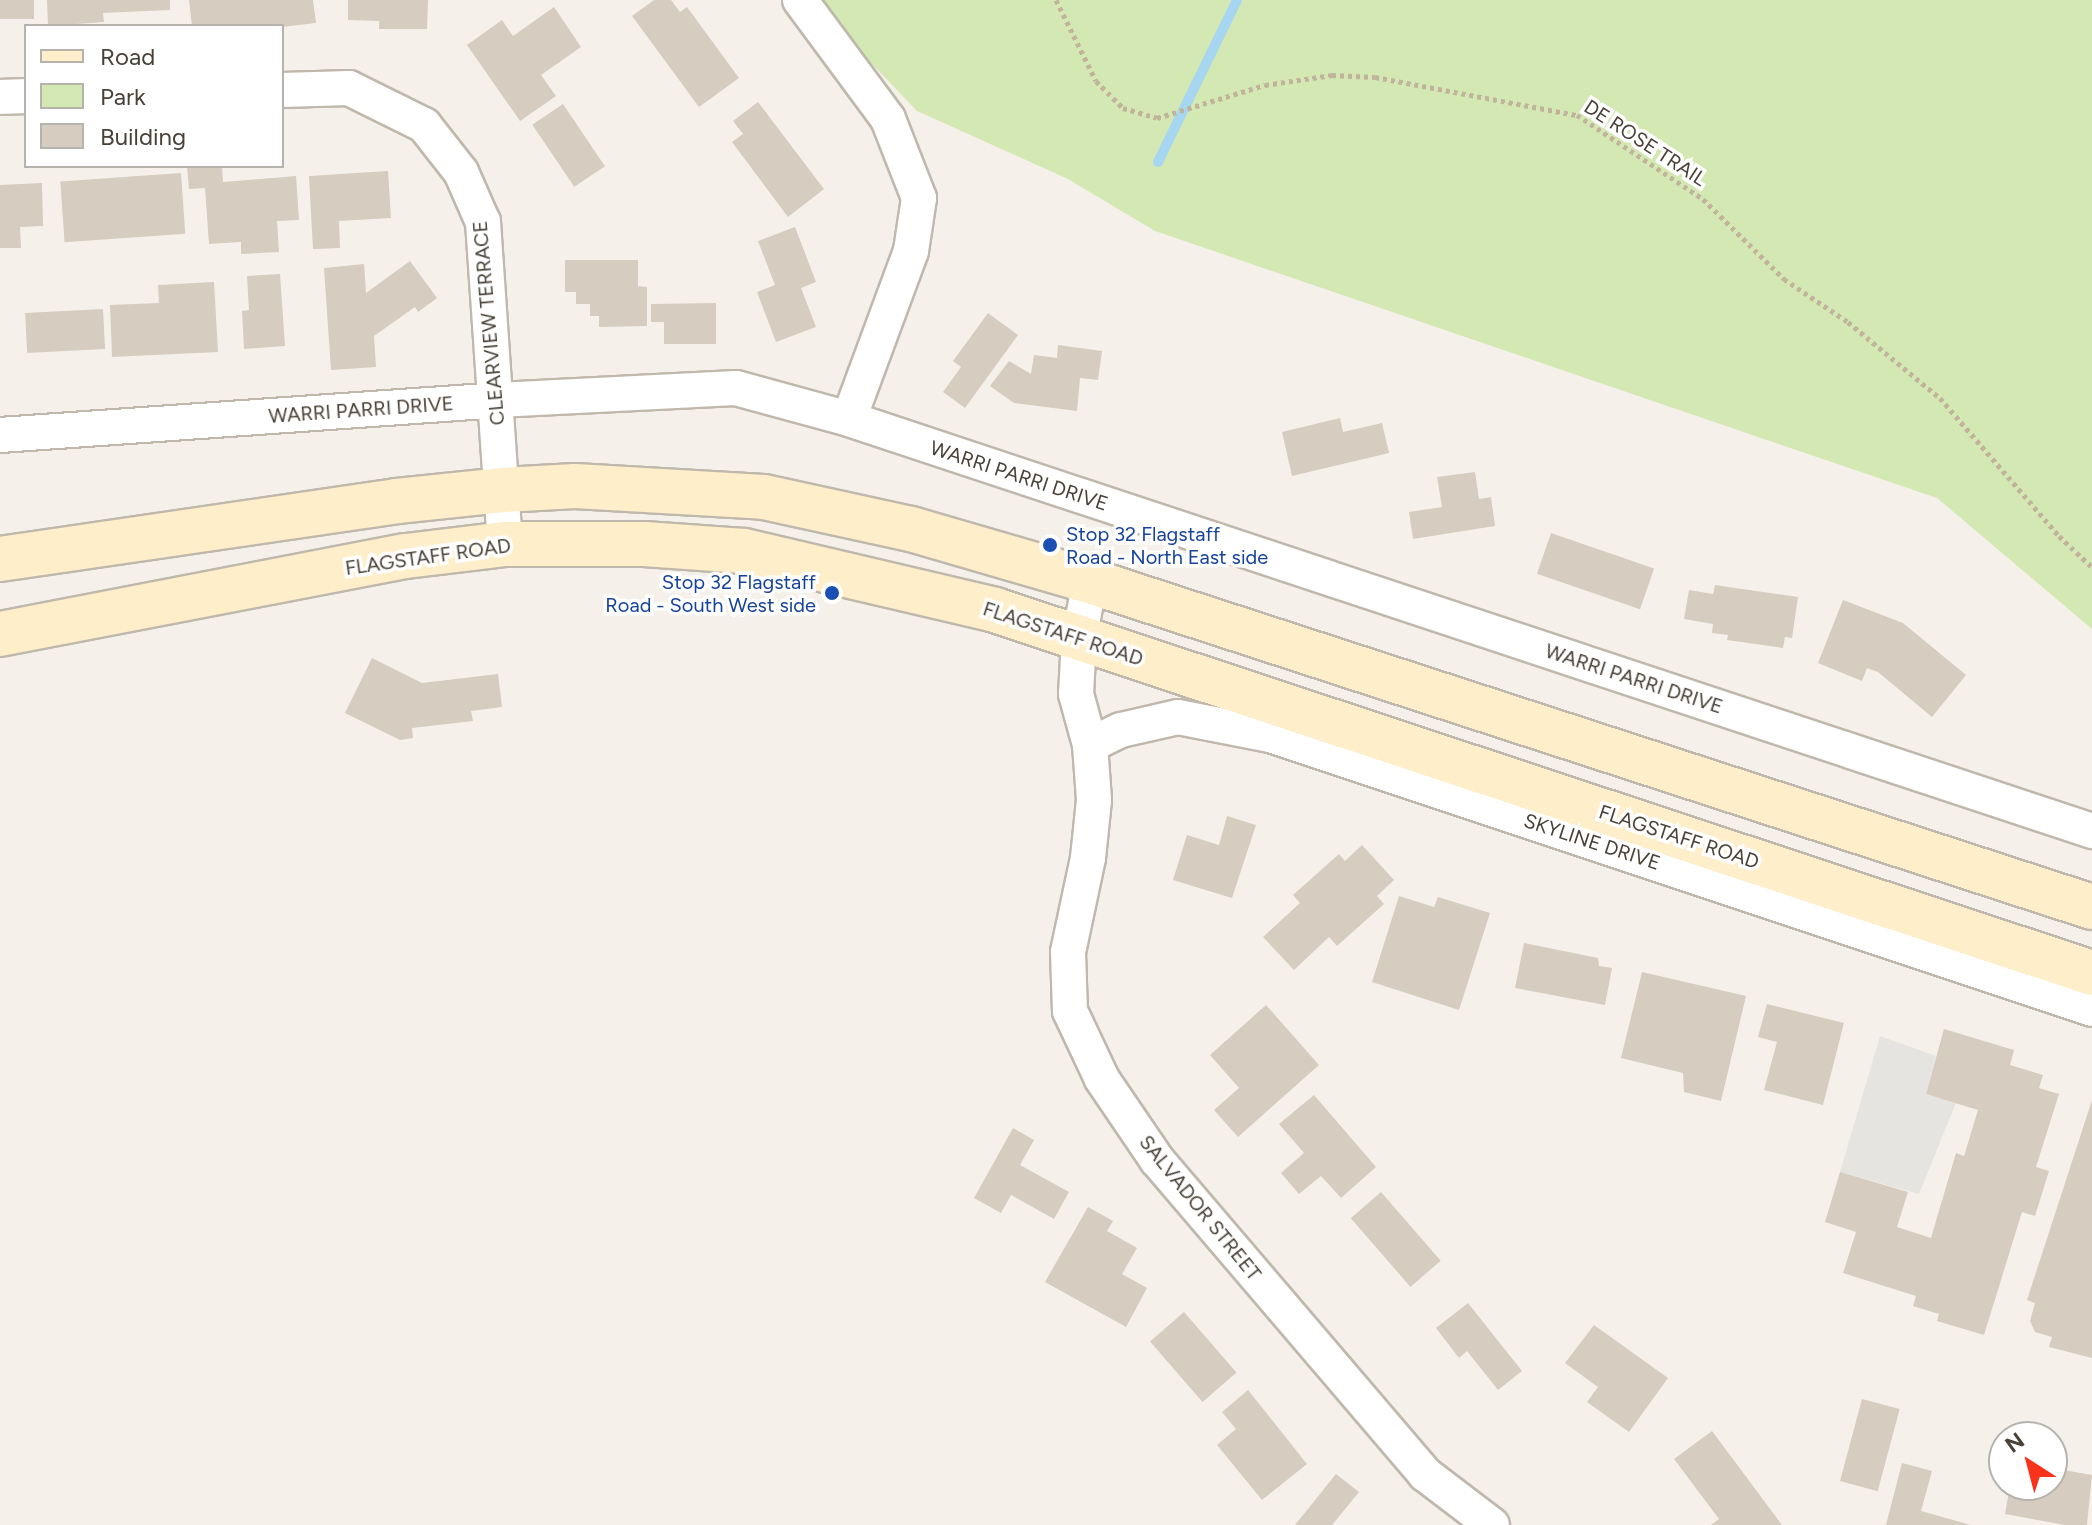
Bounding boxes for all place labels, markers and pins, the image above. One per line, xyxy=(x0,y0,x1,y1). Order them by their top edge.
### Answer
place label: Stop 32 Flagstaff Road - North East side xyxy=(1066,522,1268,569)
marker: Stop 32 Flagstaff Road - North East side xyxy=(1041,536,1059,554)
place label: Stop 32 Flagstaff Road - South West side xyxy=(605,570,816,617)
marker: Stop 32 Flagstaff Road - South West side xyxy=(823,584,841,602)

